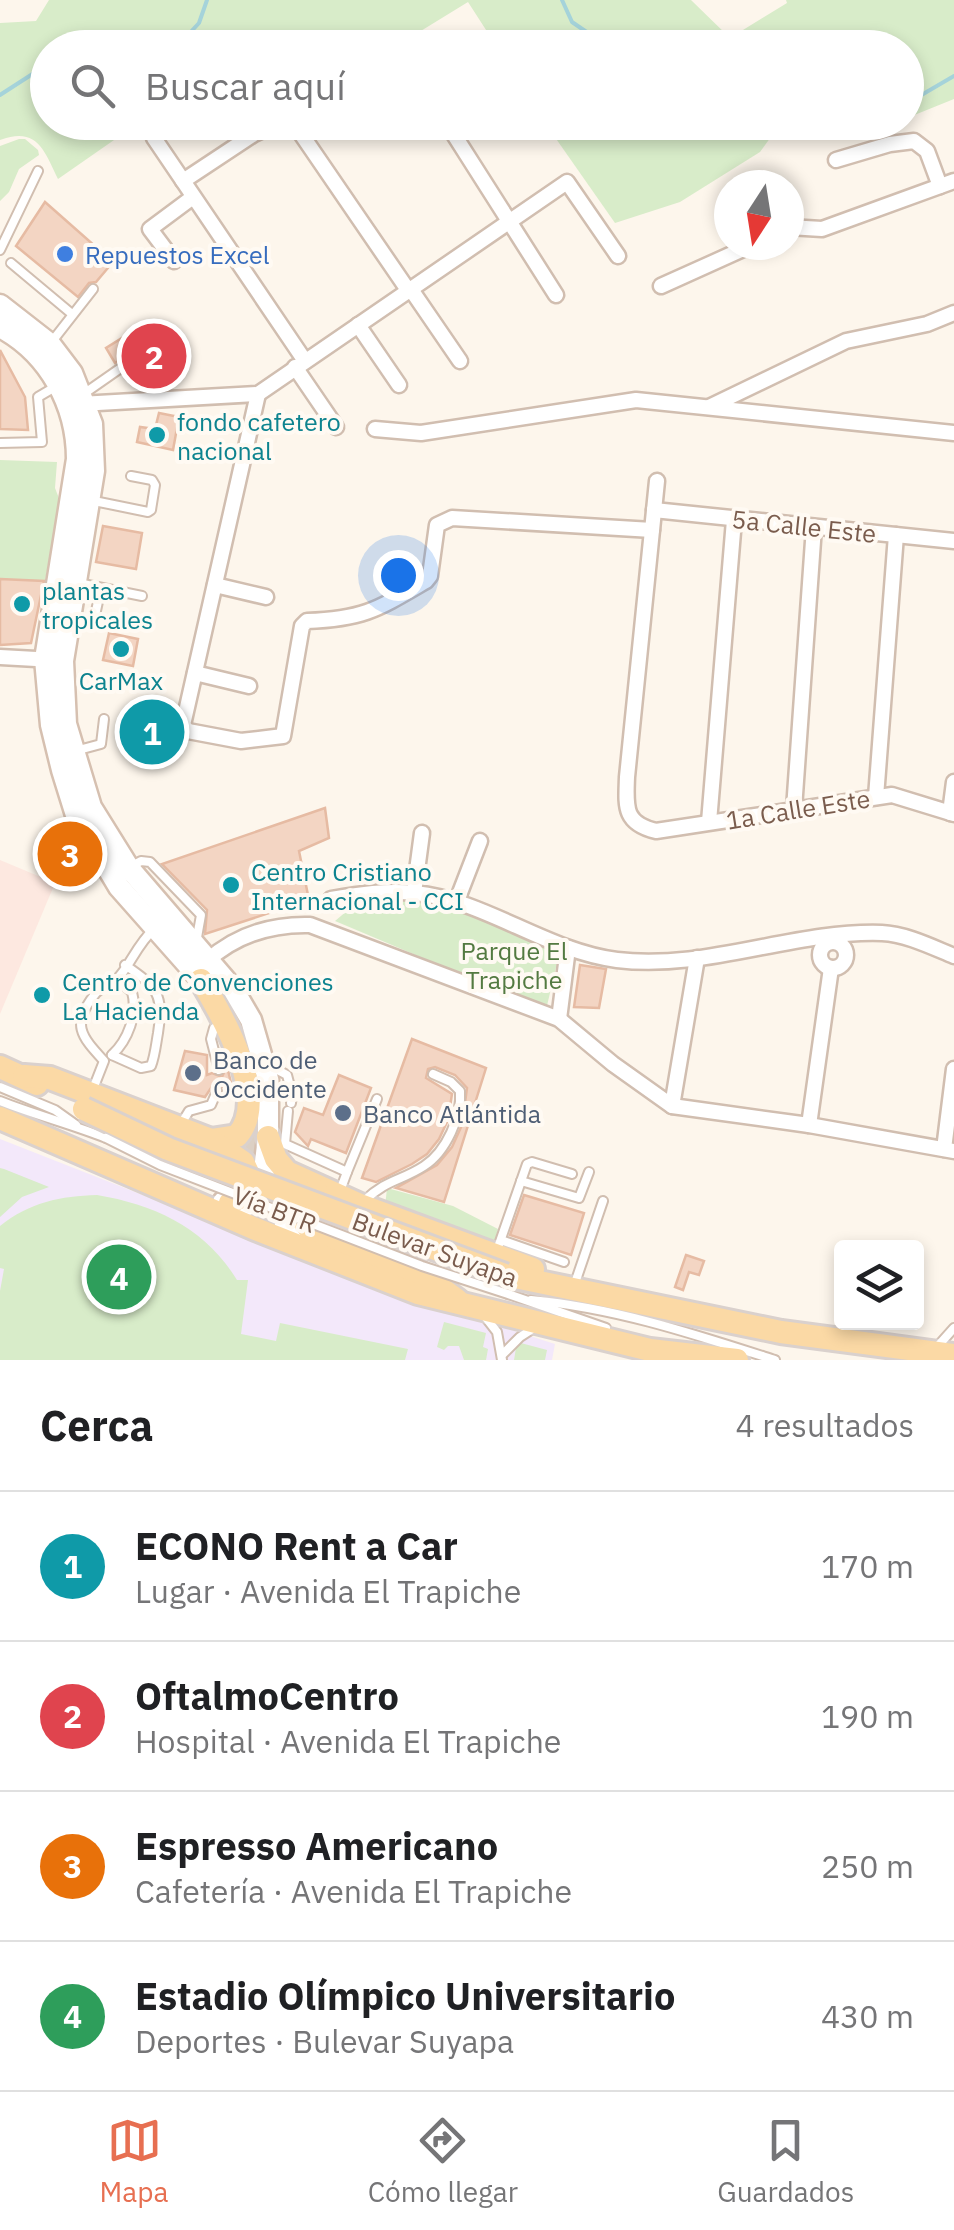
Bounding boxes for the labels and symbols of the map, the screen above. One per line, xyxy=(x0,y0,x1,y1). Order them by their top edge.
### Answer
north arrow xyxy=(714,170,804,260)
place label: Repuestos Excel xyxy=(85,238,270,271)
marker: Repuestos Excel xyxy=(54,243,76,265)
pin: 2 xyxy=(122,318,186,394)
place label: fondo cafetero nacional xyxy=(177,405,341,467)
marker: fondo cafetero nacional xyxy=(146,424,168,446)
street label: 5a Calle Este xyxy=(730,502,878,550)
your location xyxy=(373,550,424,601)
place label: plantas tropicales xyxy=(42,574,153,636)
marker: plantas tropicales xyxy=(11,593,33,615)
marker: CarMax xyxy=(110,638,132,660)
place label: CarMax xyxy=(79,664,164,697)
pin: 1 xyxy=(120,694,184,770)
street label: 1a Calle Este xyxy=(724,781,872,837)
pin: 3 xyxy=(38,816,102,892)
place label: Centro Cristiano Internacional - CCI xyxy=(251,855,464,917)
marker: Centro Cristiano Internacional - CCI xyxy=(220,874,242,896)
park label: Parque El Trapiche xyxy=(461,934,568,996)
place label: Centro de Convenciones La Hacienda xyxy=(62,965,334,1027)
marker: Centro de Convenciones La Hacienda xyxy=(31,984,53,1006)
place label: Banco de Occidente xyxy=(213,1043,327,1105)
marker: Banco de Occidente xyxy=(182,1062,204,1084)
place label: Banco Atlántida xyxy=(363,1097,541,1130)
marker: Banco Atlántida xyxy=(332,1102,354,1124)
street label: Vía BTR xyxy=(229,1178,321,1240)
street label: Bulevar Suyapa xyxy=(348,1204,522,1294)
pin: 4 xyxy=(86,1240,152,1314)

